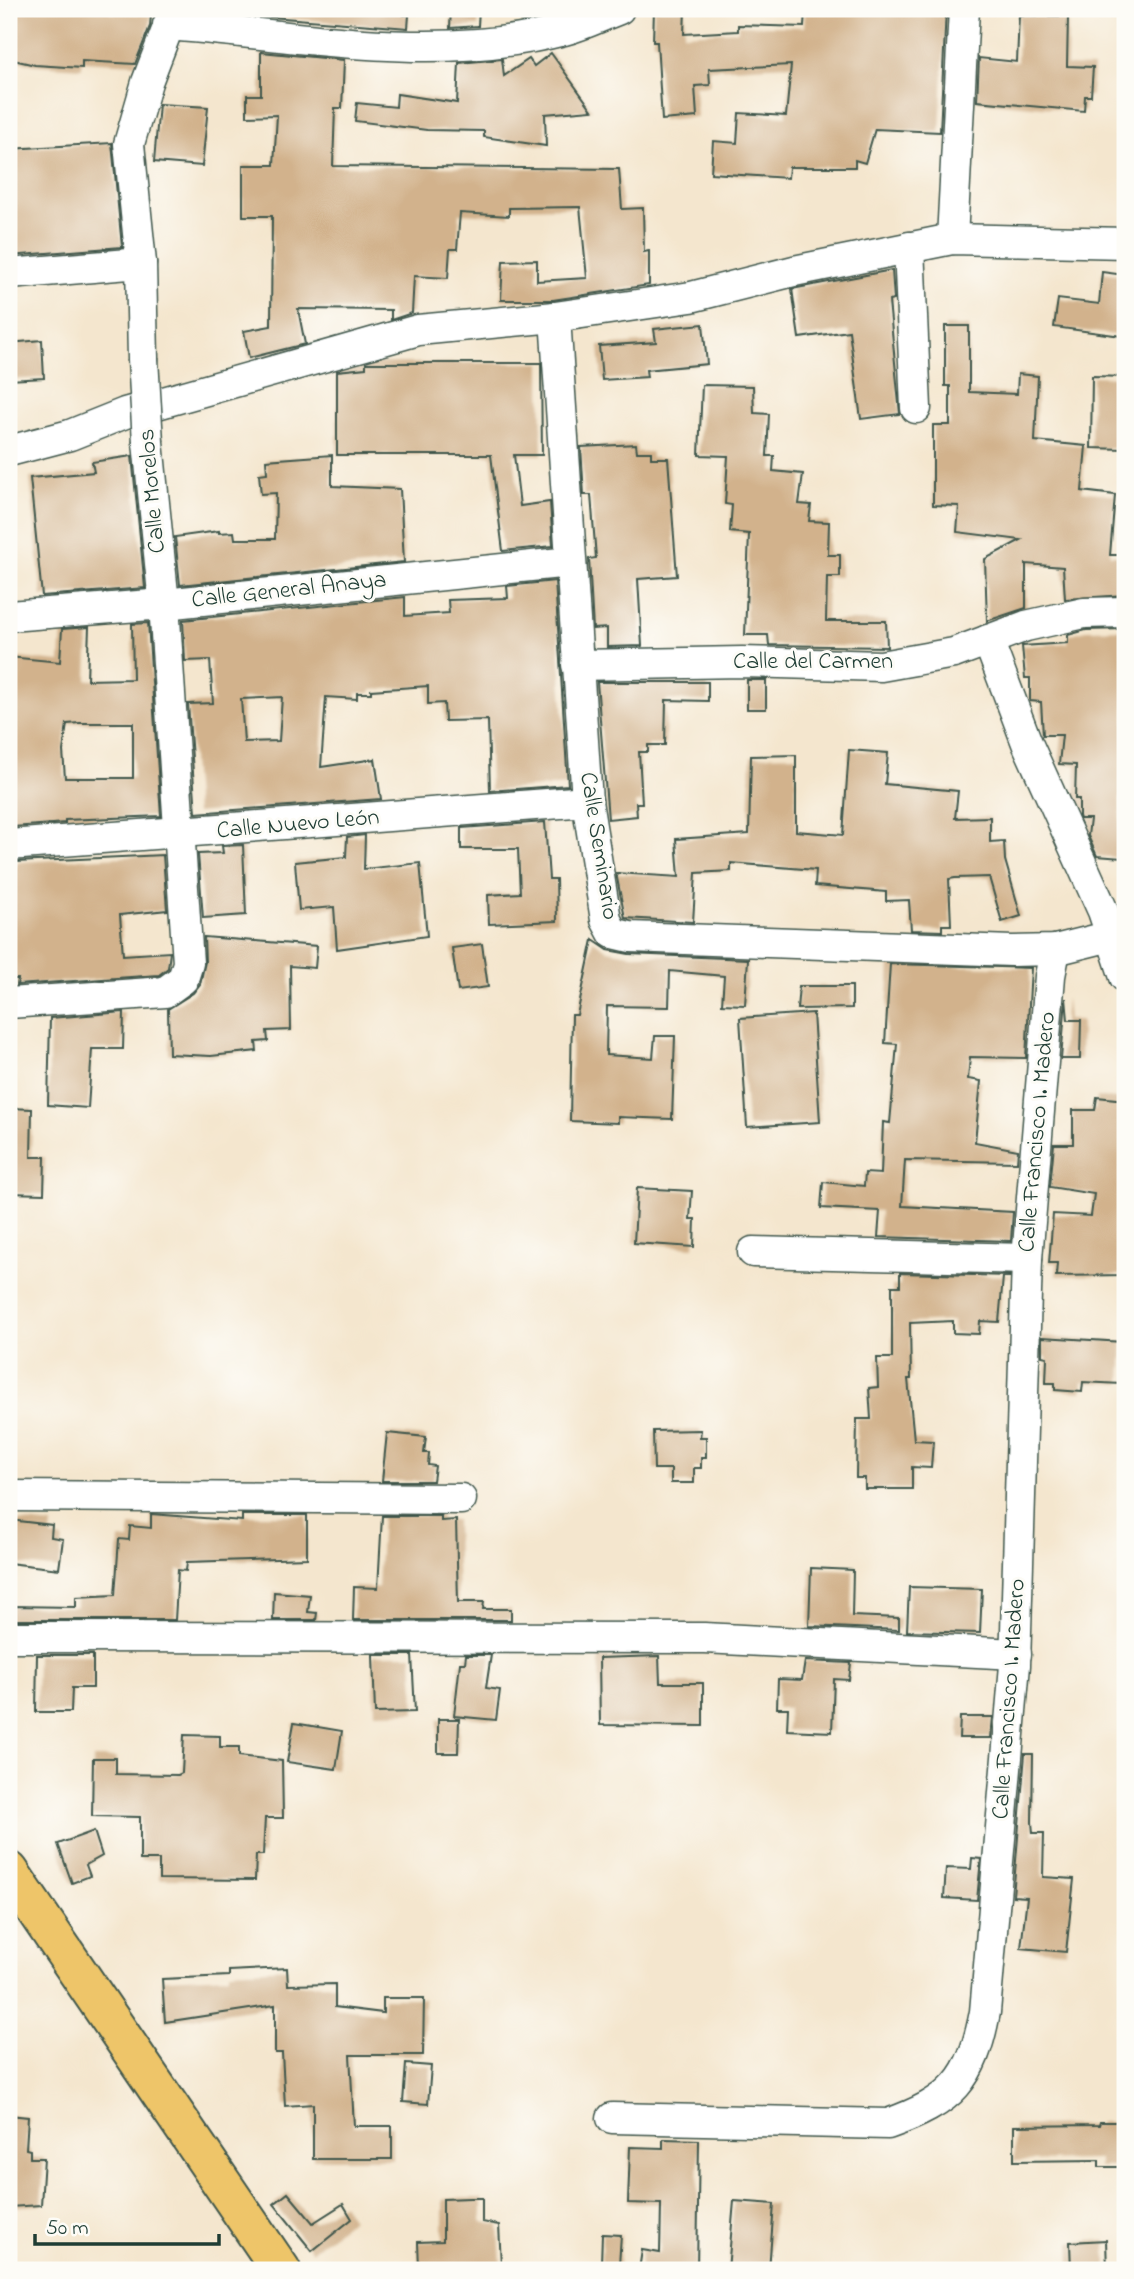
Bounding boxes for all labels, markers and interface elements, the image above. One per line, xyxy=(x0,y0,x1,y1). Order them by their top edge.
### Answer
street label: Calle Morelos xyxy=(130,427,176,555)
street label: Calle General Anaya xyxy=(190,563,388,620)
street label: Calle del Carmen xyxy=(733,645,893,680)
street label: Calle Seminario xyxy=(569,770,627,922)
street label: Calle Nuevo León xyxy=(215,800,381,850)
street label: Calle Francisco I. Madero xyxy=(1010,1010,1066,1254)
street label: Calle Francisco I. Madero xyxy=(984,1577,1036,1821)
scale bar xyxy=(35,2202,219,2246)
text: 50 m xyxy=(46,2214,89,2244)

